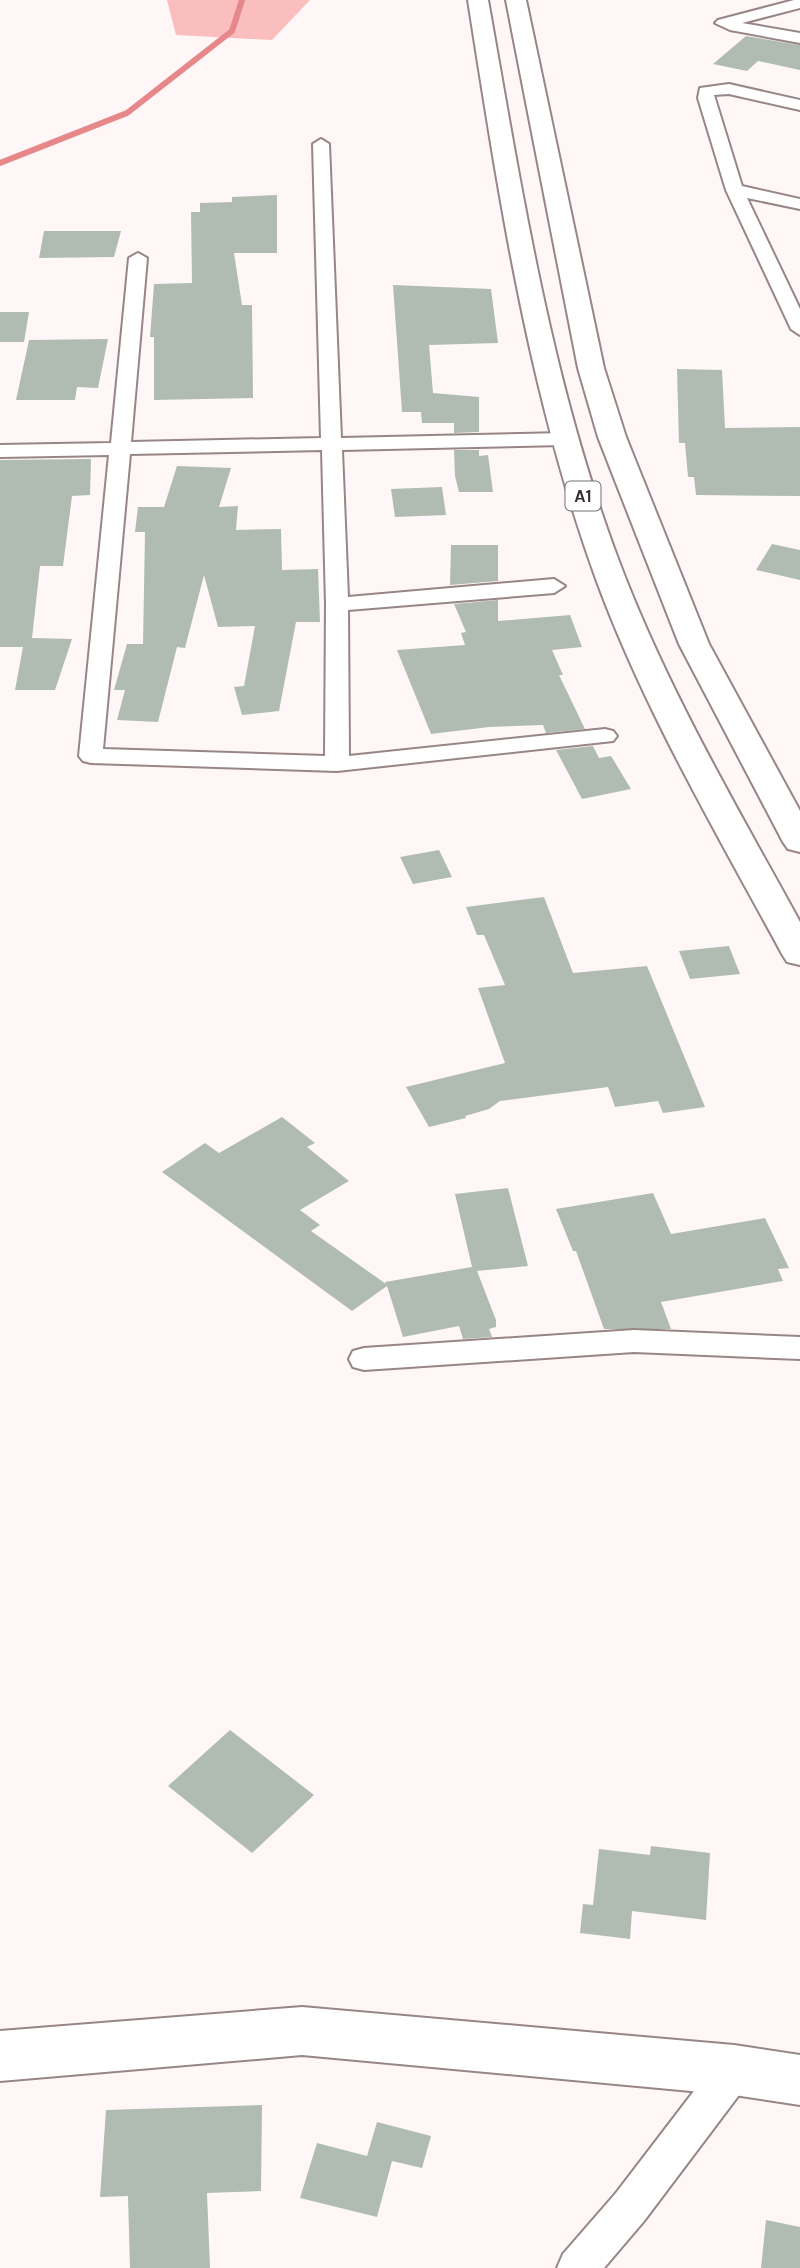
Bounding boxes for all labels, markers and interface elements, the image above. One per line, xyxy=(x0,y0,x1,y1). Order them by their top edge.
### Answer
road number: A1 xyxy=(566,482,600,510)

